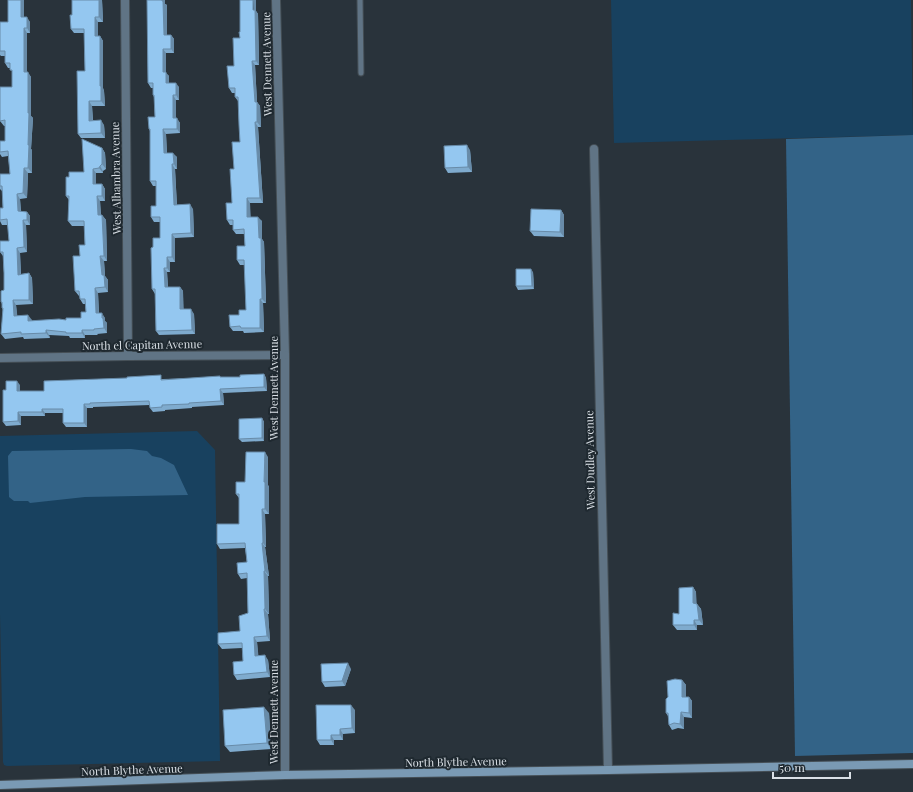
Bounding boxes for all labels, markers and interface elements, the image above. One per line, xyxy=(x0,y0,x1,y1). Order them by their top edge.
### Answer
street label: West Dennett Avenue xyxy=(258,11,275,117)
street label: West Alhambra Avenue xyxy=(107,121,124,235)
street label: West Dennett Avenue xyxy=(266,335,281,441)
street label: North el Capitan Avenue xyxy=(82,336,203,353)
street label: West Dudley Avenue xyxy=(581,410,598,511)
street label: West Dennett Avenue xyxy=(266,659,281,765)
street label: North Blythe Avenue xyxy=(405,753,507,770)
scale bar xyxy=(773,754,850,780)
text: 50 m xyxy=(779,759,805,775)
street label: North Blythe Avenue xyxy=(81,760,183,779)

